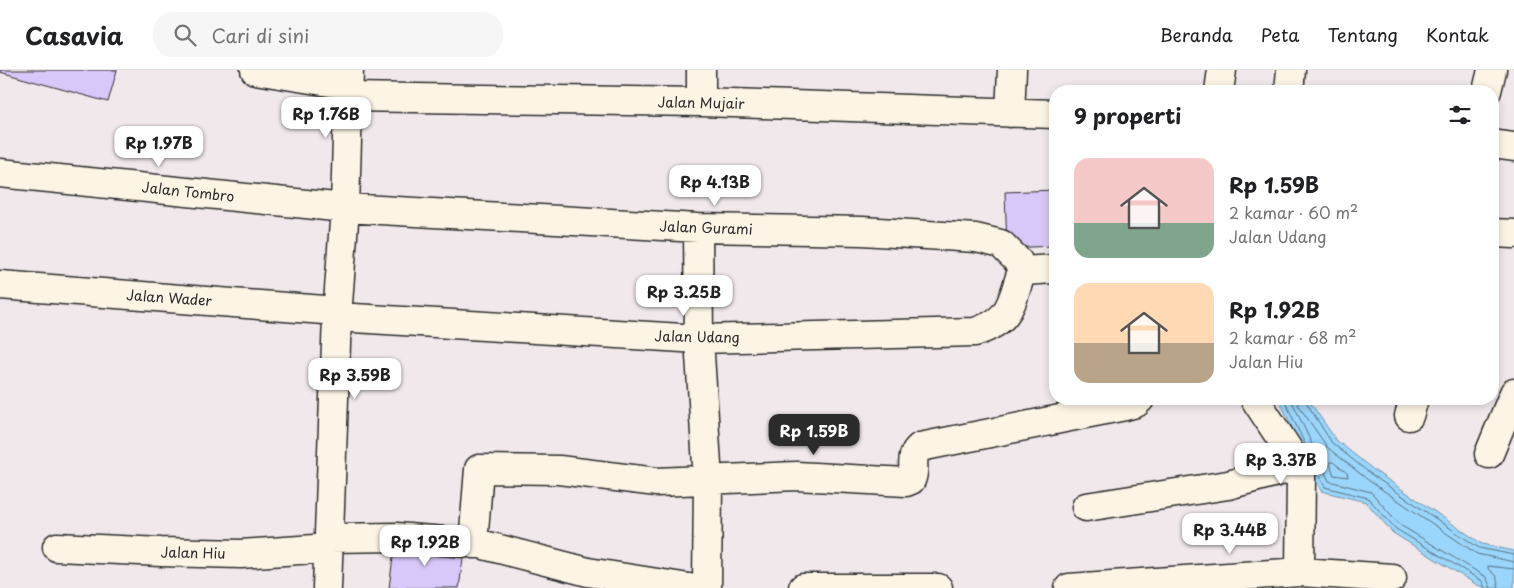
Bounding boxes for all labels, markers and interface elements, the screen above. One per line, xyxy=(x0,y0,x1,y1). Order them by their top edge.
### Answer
search box xyxy=(153,12,503,57)
text: Casavia xyxy=(25,17,123,53)
icon: search xyxy=(171,21,199,49)
text: Cari di sini xyxy=(211,21,309,49)
text: Beranda xyxy=(1160,21,1233,48)
text: Peta xyxy=(1261,21,1299,48)
text: Tentang xyxy=(1327,21,1398,48)
text: Kontak xyxy=(1426,21,1489,48)
street label: Jalan Mujair xyxy=(657,91,745,114)
pin: Rp 1.76B xyxy=(274,97,378,139)
text: 9 properti xyxy=(1074,99,1181,131)
text: Rp 1.76B xyxy=(292,101,360,125)
icon: filters xyxy=(1446,101,1474,129)
pin: Rp 1.97B xyxy=(107,126,211,168)
text: Rp 1.97B xyxy=(125,130,193,154)
pin: Rp 4.13B xyxy=(663,164,767,207)
text: Rp 1.59B xyxy=(1229,168,1319,200)
text: Rp 4.13B xyxy=(680,169,750,193)
street label: Jalan Tombro xyxy=(141,176,236,207)
icon: home xyxy=(1114,178,1174,238)
text: 2 kamar · 60 m² xyxy=(1229,200,1358,224)
street label: Jalan Gurami xyxy=(659,215,753,240)
text: Jalan Udang xyxy=(1229,224,1326,248)
pin: Rp 3.25B xyxy=(632,274,736,317)
text: Rp 3.25B xyxy=(647,279,721,303)
street label: Jalan Wader xyxy=(126,284,213,311)
text: Rp 1.92B xyxy=(1229,293,1320,325)
icon: home xyxy=(1114,303,1174,363)
street label: Jalan Udang xyxy=(654,325,740,348)
text: 2 kamar · 68 m² xyxy=(1229,325,1357,349)
text: Jalan Hiu xyxy=(1229,349,1303,373)
pin: Rp 3.59B xyxy=(303,358,407,400)
text: Rp 3.59B xyxy=(319,362,391,386)
pin: Rp 1.59B xyxy=(762,414,866,456)
text: Rp 1.59B xyxy=(780,418,848,442)
pin: Rp 3.37B xyxy=(1229,442,1333,485)
text: Rp 3.37B xyxy=(1245,447,1317,471)
pin: Rp 3.44B xyxy=(1178,512,1282,555)
text: Rp 3.44B xyxy=(1193,517,1267,541)
pin: Rp 1.92B xyxy=(373,524,477,567)
text: Rp 1.92B xyxy=(390,529,460,553)
street label: Jalan Hiu xyxy=(160,541,226,564)

